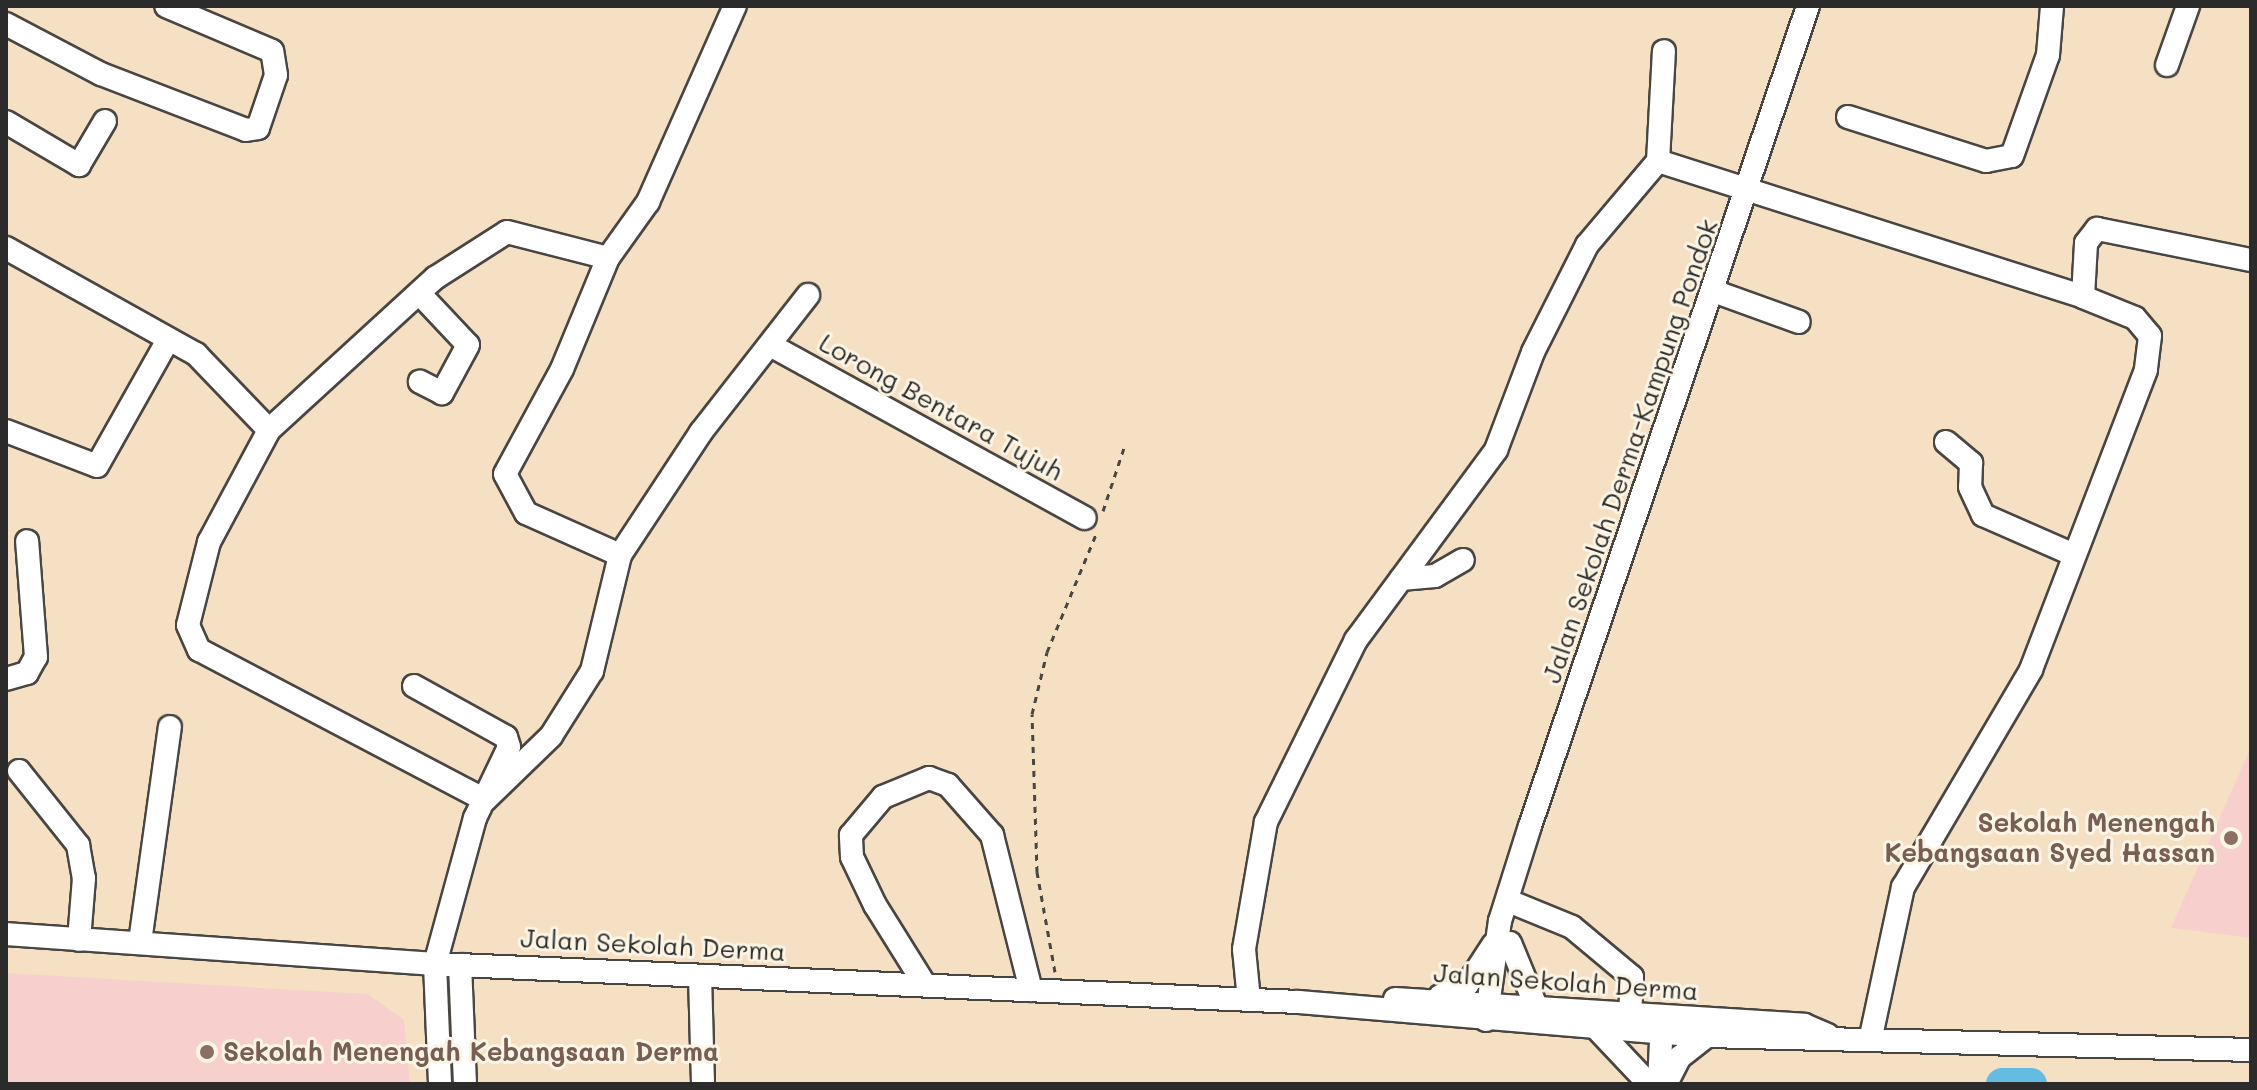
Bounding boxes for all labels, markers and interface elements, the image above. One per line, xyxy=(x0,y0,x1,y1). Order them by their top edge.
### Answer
street label: Jalan Sekolah Derma-Kampung Pondok xyxy=(1536,215,1724,687)
street label: Lorong Bentara Tujuh xyxy=(814,327,1068,487)
place label: Sekolah Menengah Kebangsaan Syed Hassan xyxy=(1884,807,2215,868)
marker: Sekolah Menengah Kebangsaan Syed Hassan xyxy=(2222,829,2240,847)
street label: Jalan Sekolah Derma xyxy=(520,922,786,968)
street label: Jalan Sekolah Derma xyxy=(1432,957,1700,1007)
place label: Sekolah Menengah Kebangsaan Derma xyxy=(223,1036,719,1068)
marker: Sekolah Menengah Kebangsaan Derma xyxy=(198,1043,216,1061)

